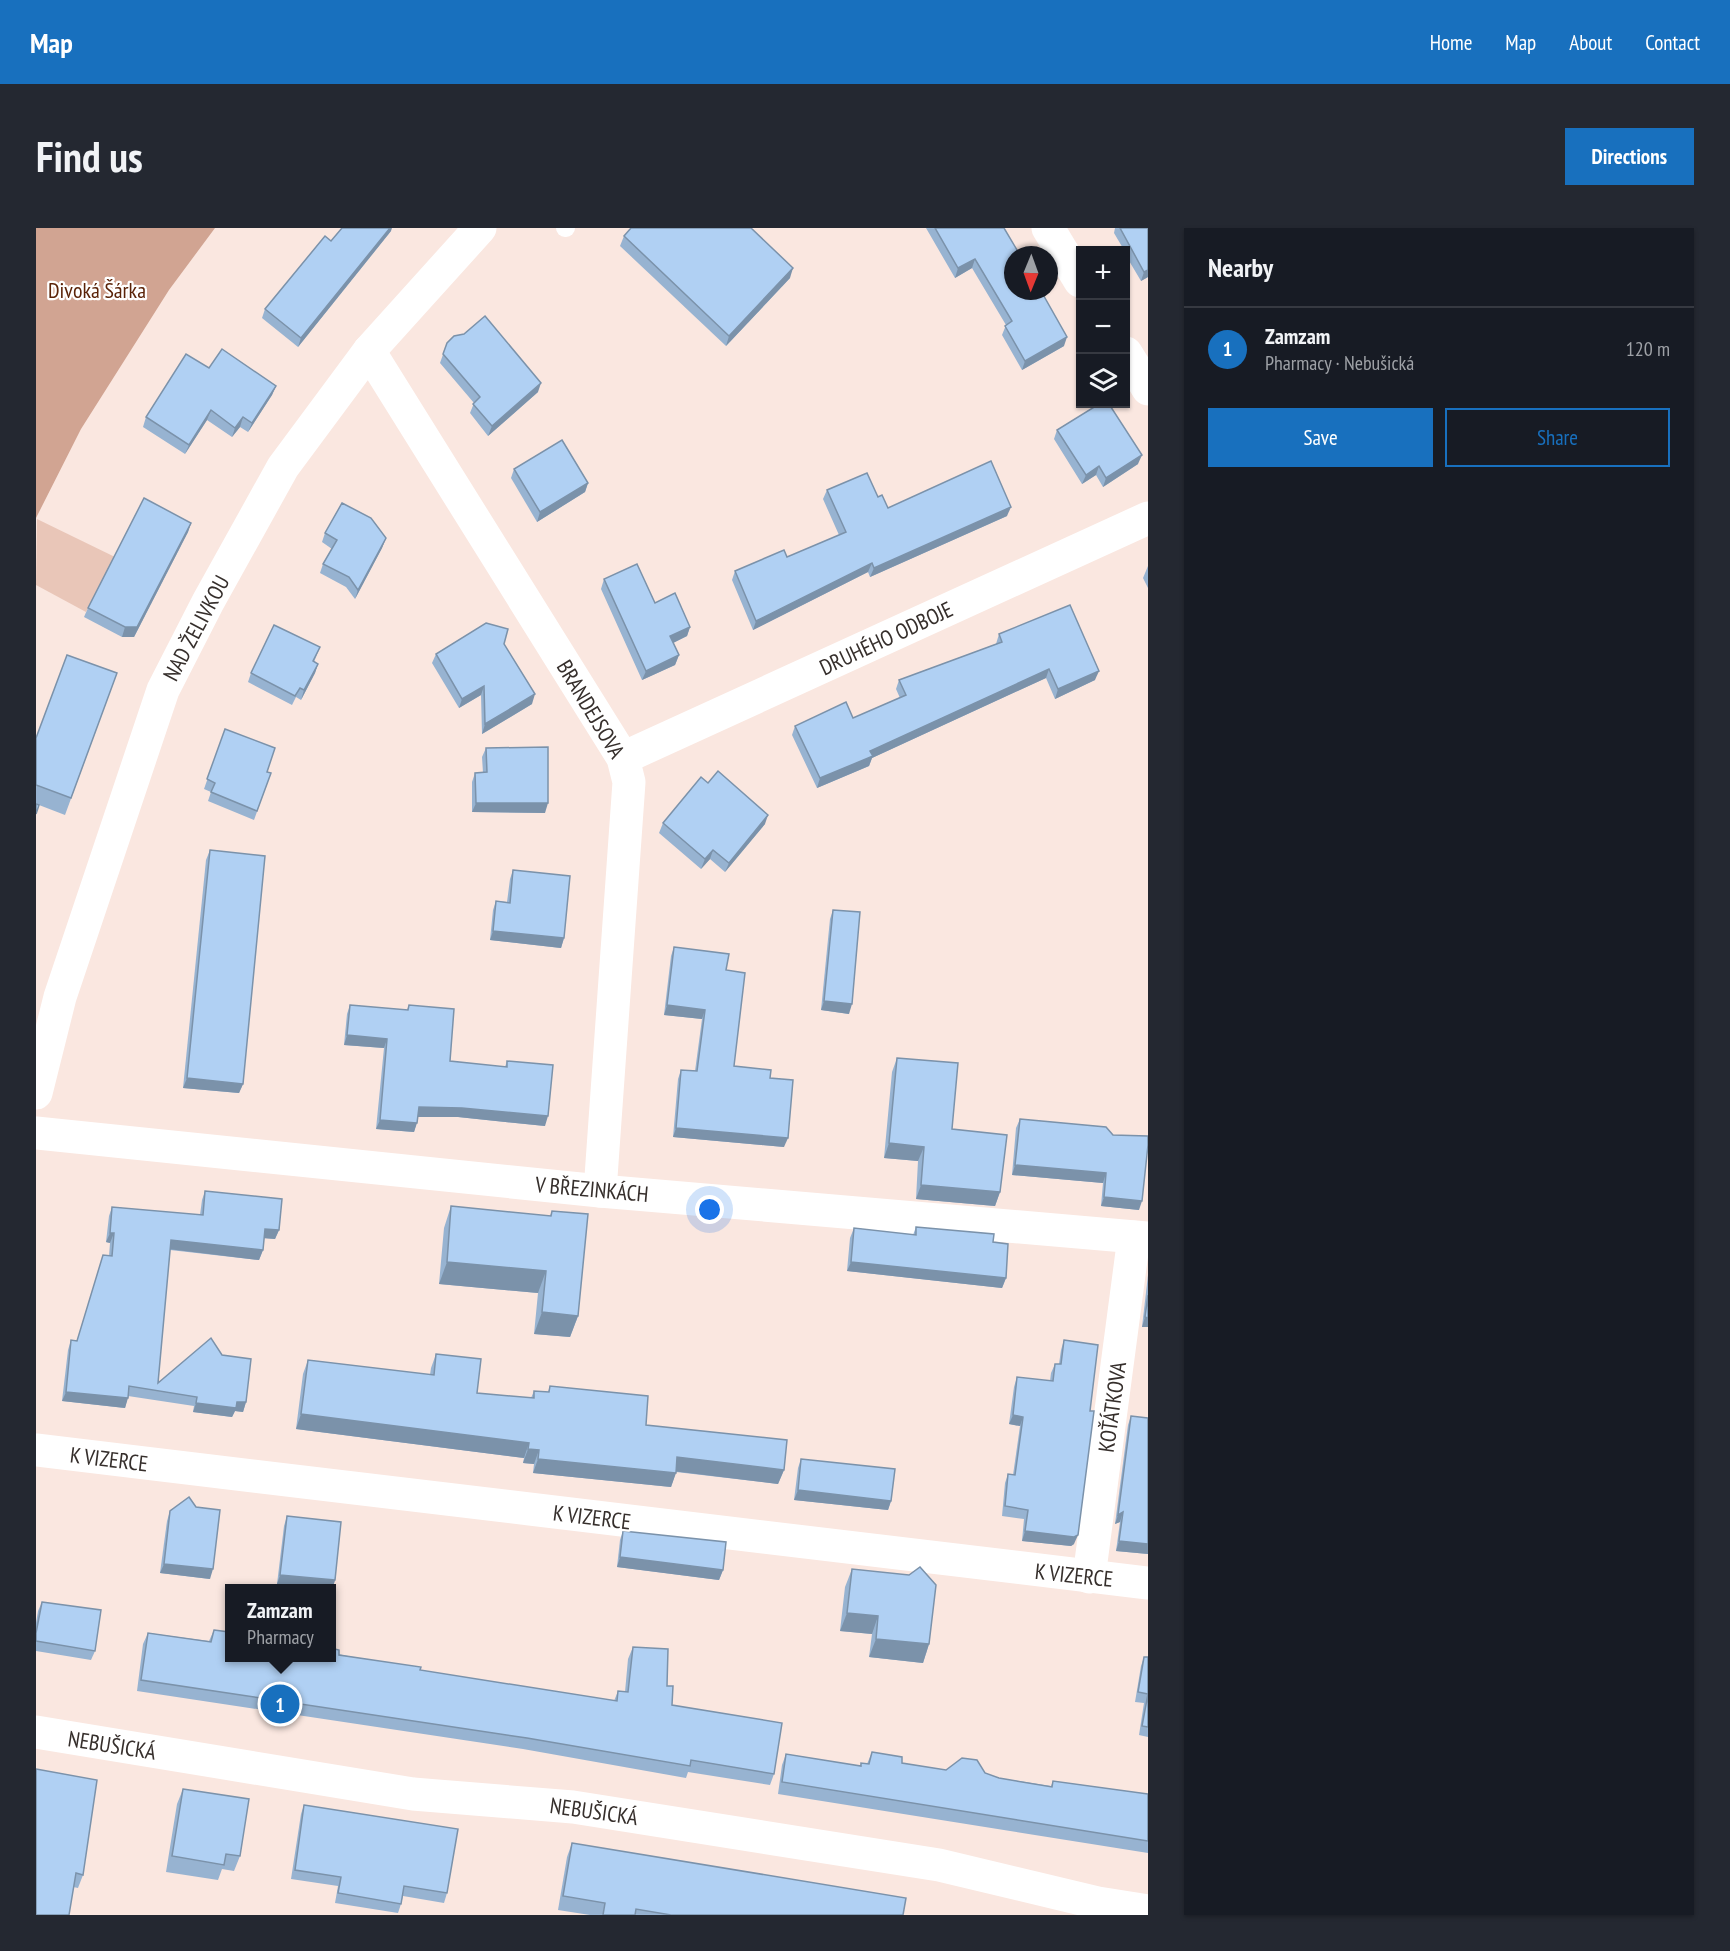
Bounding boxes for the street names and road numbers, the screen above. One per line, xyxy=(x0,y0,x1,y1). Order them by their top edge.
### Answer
street label: NAD ŽELIVKOU xyxy=(157,570,235,686)
street label: DRUHÉHO ODBOJE xyxy=(815,595,957,681)
street label: BRANDEJSOVA xyxy=(551,655,632,764)
street label: V BŘEZINKÁCH xyxy=(533,1170,650,1208)
street label: KOŤÁTKOVA xyxy=(1092,1359,1132,1454)
street label: K VIZERCE xyxy=(68,1440,150,1478)
street label: K VIZERCE xyxy=(551,1498,633,1536)
street label: K VIZERCE xyxy=(1034,1557,1114,1593)
street label: NEBUŠICKÁ xyxy=(66,1724,158,1766)
street label: NEBUŠICKÁ xyxy=(548,1791,640,1831)

